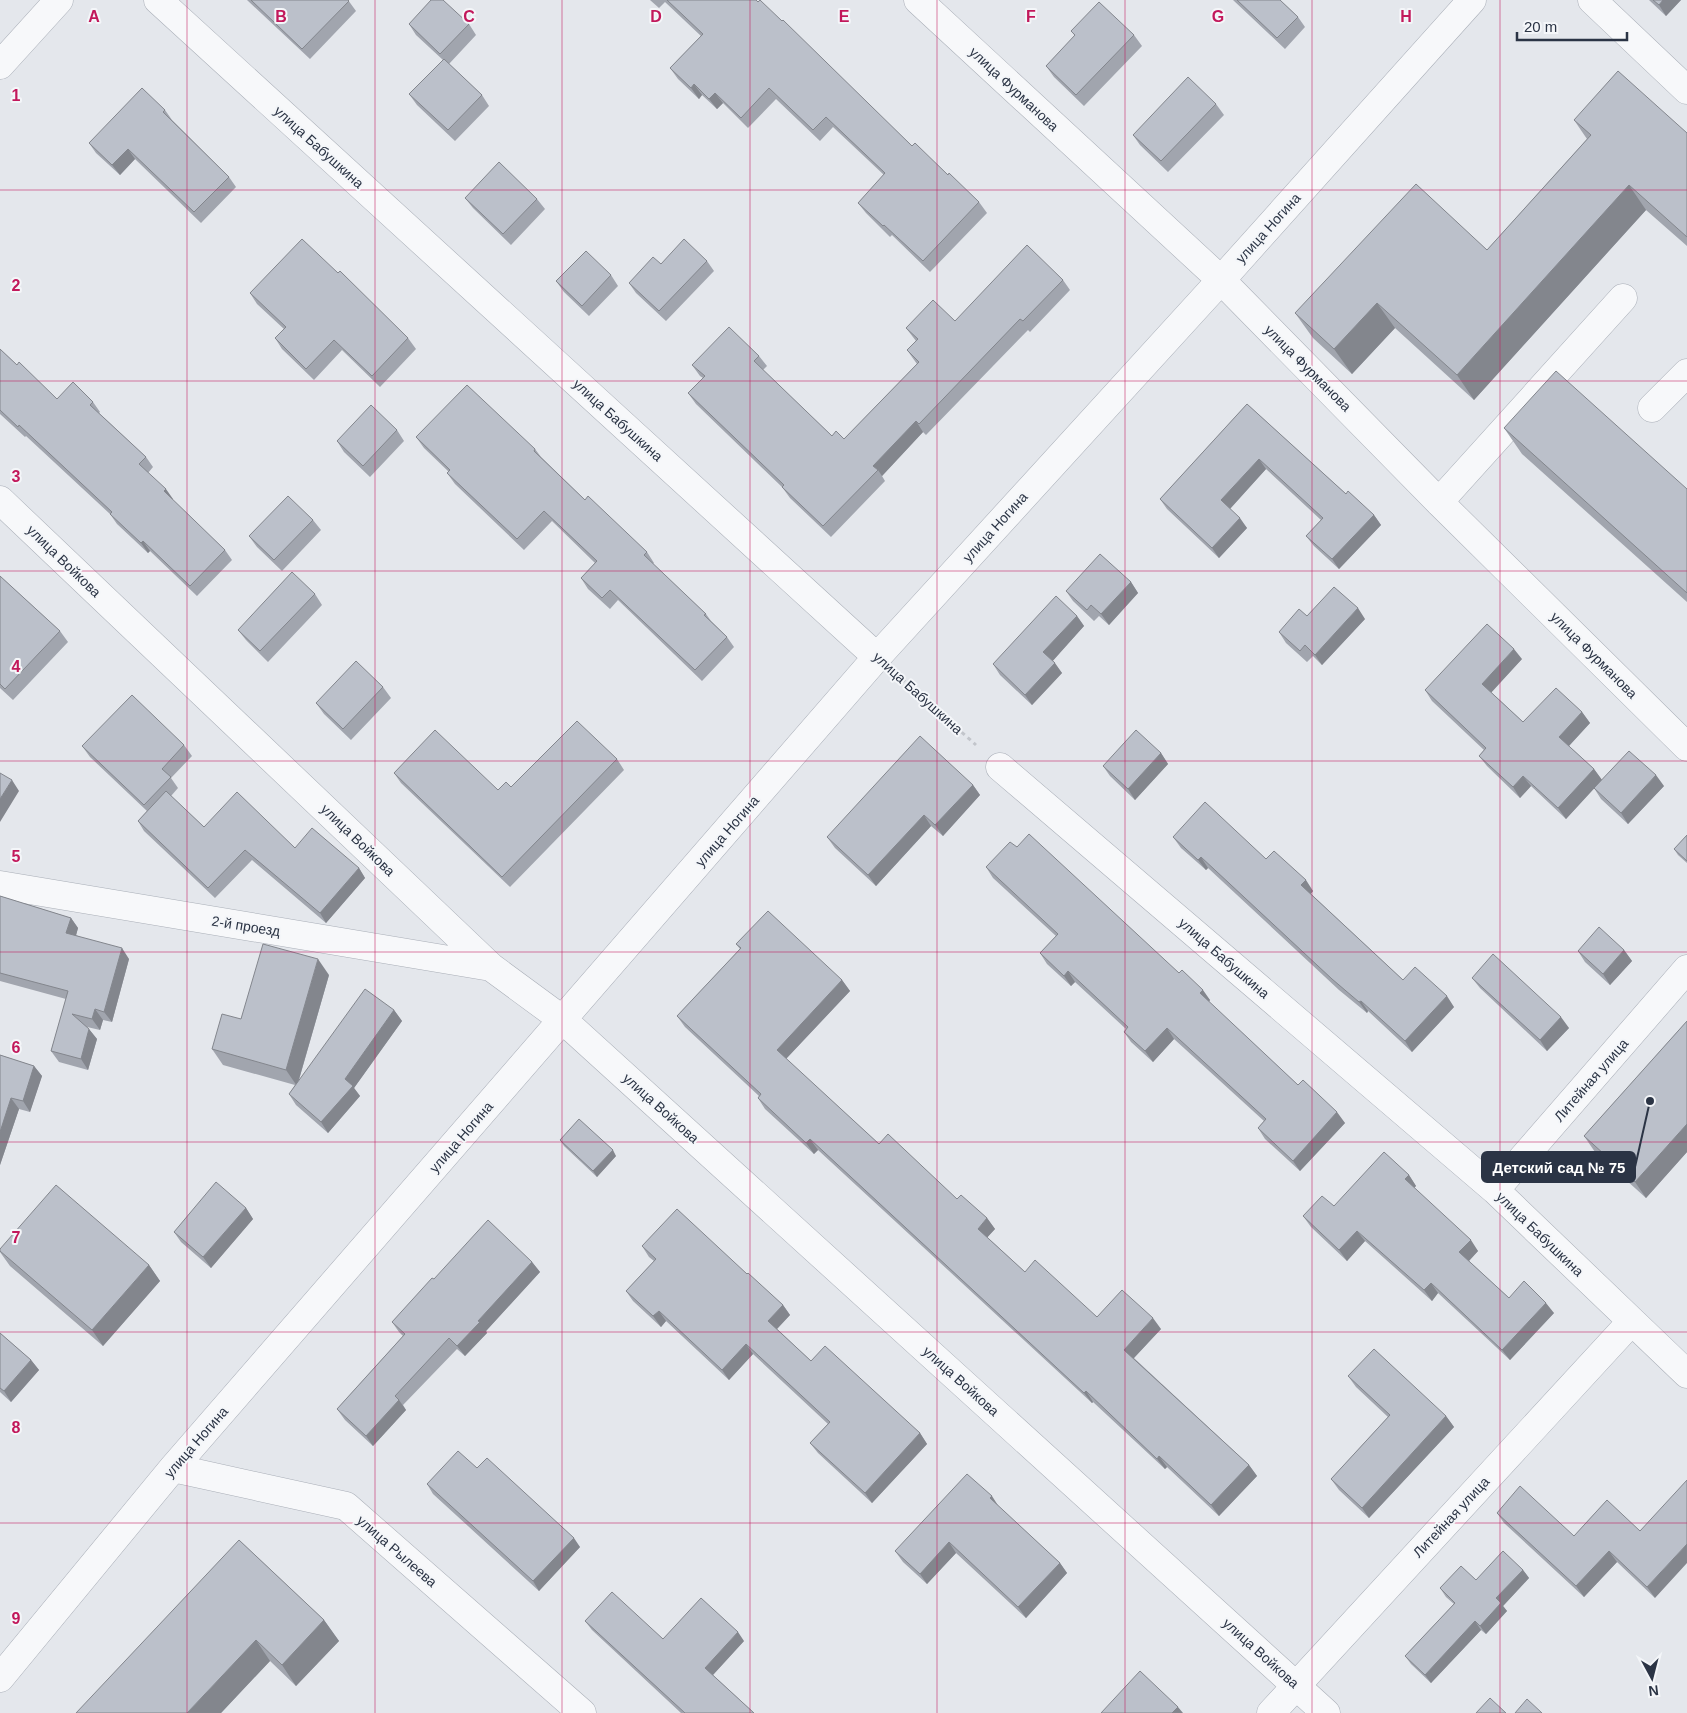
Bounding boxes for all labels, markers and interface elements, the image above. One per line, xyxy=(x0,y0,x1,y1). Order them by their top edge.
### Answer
text: A xyxy=(88,8,100,25)
text: B xyxy=(275,8,287,25)
text: C xyxy=(463,8,475,25)
text: D xyxy=(650,8,662,25)
text: E xyxy=(839,8,850,25)
text: F xyxy=(1026,8,1036,25)
text: G xyxy=(1212,8,1224,25)
text: H xyxy=(1400,8,1412,25)
scale bar xyxy=(1517,10,1627,42)
text: 20 m xyxy=(1524,18,1557,35)
street label: улица Фурманова xyxy=(966,44,1062,134)
text: 1 xyxy=(12,87,21,104)
street label: улица Бабушкина xyxy=(271,103,367,191)
street label: улица Ногина xyxy=(1232,190,1304,266)
text: 2 xyxy=(12,277,21,294)
street label: улица Фурманова xyxy=(1261,321,1355,415)
street label: улица Бабушкина xyxy=(570,376,666,464)
text: 3 xyxy=(12,468,21,485)
street label: улица Ногина xyxy=(959,489,1031,565)
street label: улица Войкова xyxy=(24,522,104,600)
street label: улица Фурманова xyxy=(1547,608,1641,702)
street label: улица Бабушкина xyxy=(870,649,966,737)
text: 4 xyxy=(12,658,21,675)
street label: улица Ногина xyxy=(692,792,762,870)
street label: улица Войкова xyxy=(318,801,398,879)
text: 5 xyxy=(12,848,21,865)
street label: 2-й проезд xyxy=(211,913,281,939)
street label: улица Бабушкина xyxy=(1175,914,1273,1002)
street label: Литейная улица xyxy=(1551,1035,1631,1125)
text: 6 xyxy=(12,1039,21,1056)
street label: улица Войкова xyxy=(620,1070,702,1146)
street label: улица Ногина xyxy=(426,1098,496,1176)
callout: Детский сад № 75 xyxy=(1482,1152,1635,1182)
text: Детский сад № 75 xyxy=(1493,1159,1625,1176)
street label: улица Бабушкина xyxy=(1493,1188,1587,1280)
text: 7 xyxy=(12,1229,21,1246)
street label: улица Войкова xyxy=(920,1343,1002,1419)
street label: улица Ногина xyxy=(161,1403,231,1481)
text: 8 xyxy=(12,1419,21,1436)
street label: Литейная улица xyxy=(1410,1473,1493,1561)
street label: улица Рылеева xyxy=(354,1512,440,1590)
text: 9 xyxy=(12,1610,21,1627)
street label: улица Войкова xyxy=(1220,1615,1302,1691)
north arrow xyxy=(1627,1653,1677,1703)
text: N xyxy=(1648,1682,1660,1699)

